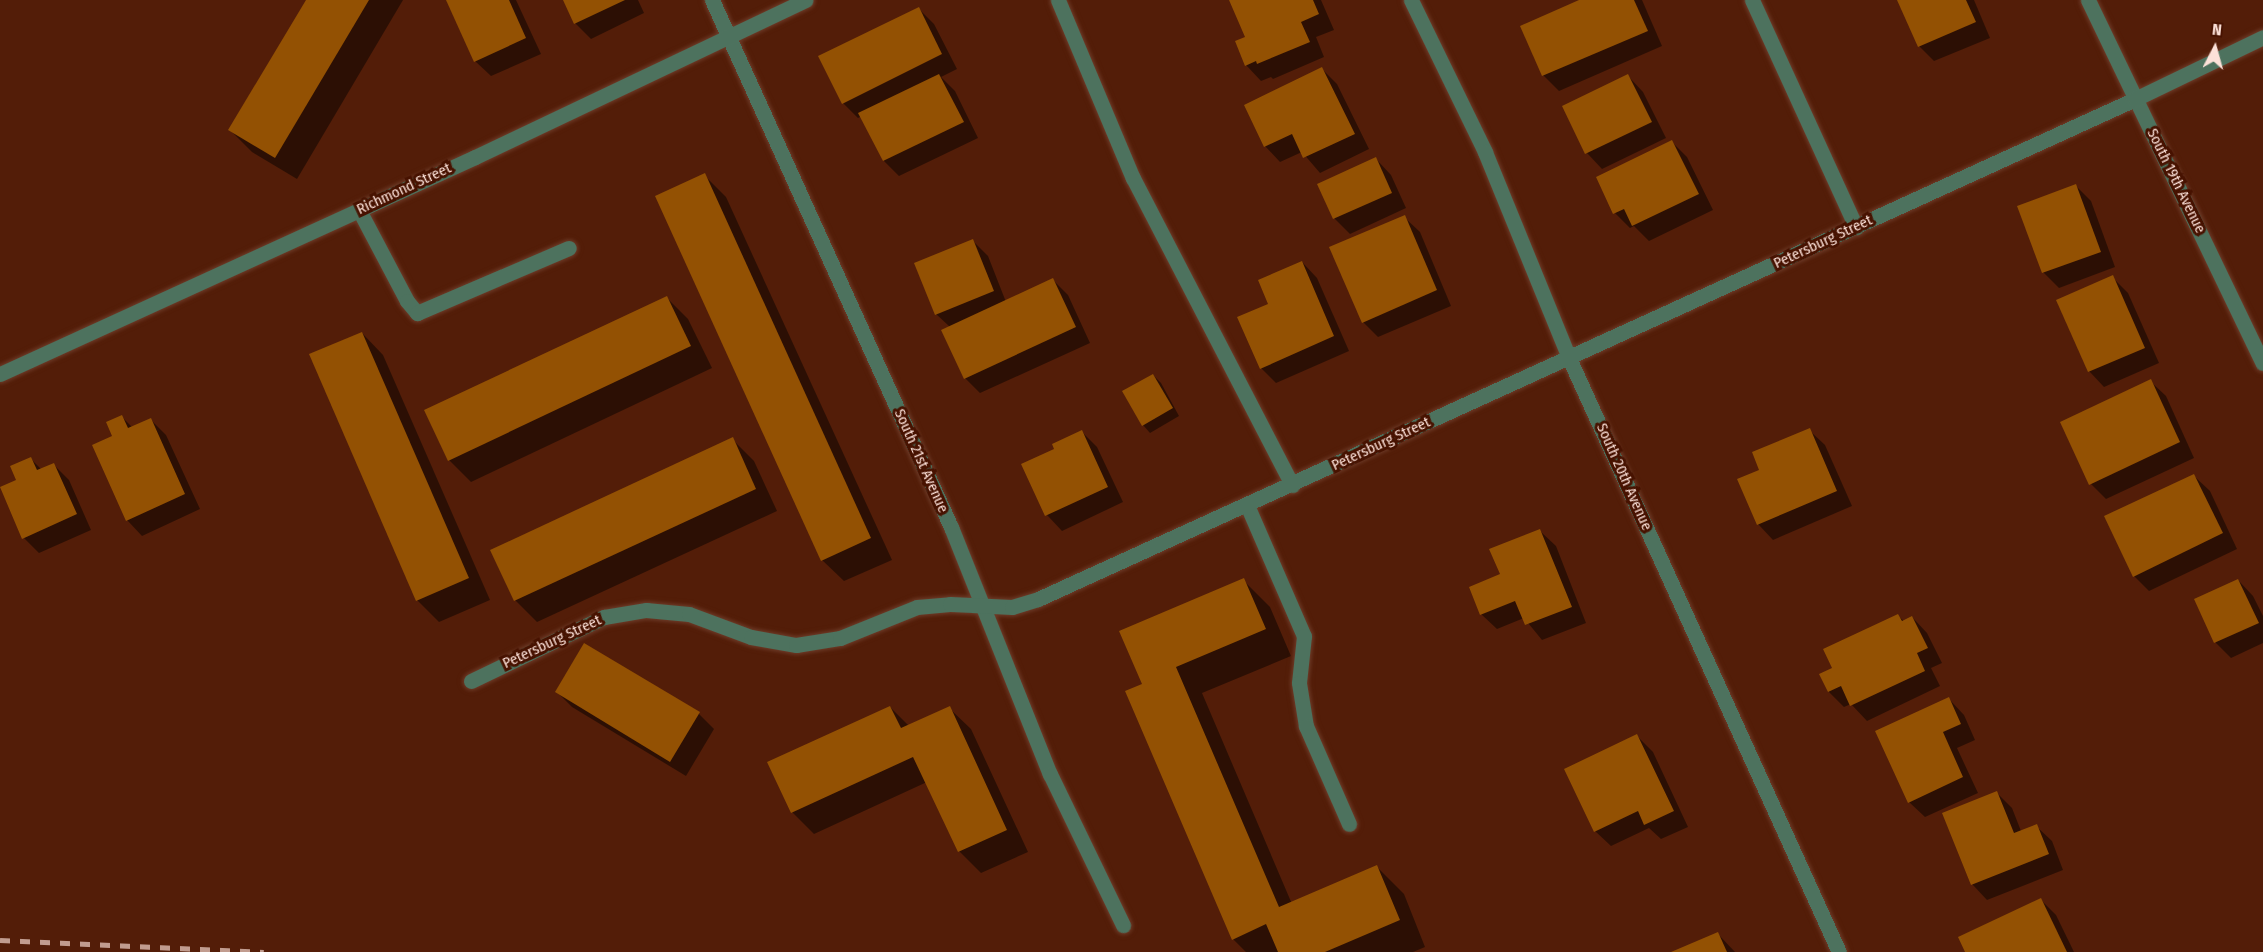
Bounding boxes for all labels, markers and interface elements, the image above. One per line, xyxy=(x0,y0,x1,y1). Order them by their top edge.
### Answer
north arrow xyxy=(2185,18,2245,78)
text: N xyxy=(2211,20,2223,40)
street label: South 19th Avenue xyxy=(2143,126,2209,236)
street label: Richmond Street xyxy=(354,159,454,219)
street label: Petersburg Street xyxy=(1771,211,1875,273)
street label: South 21st Avenue xyxy=(890,406,952,516)
street label: Petersburg Street xyxy=(1329,413,1433,475)
street label: South 20th Avenue xyxy=(1592,421,1656,533)
street label: Petersburg Street xyxy=(500,611,604,673)

